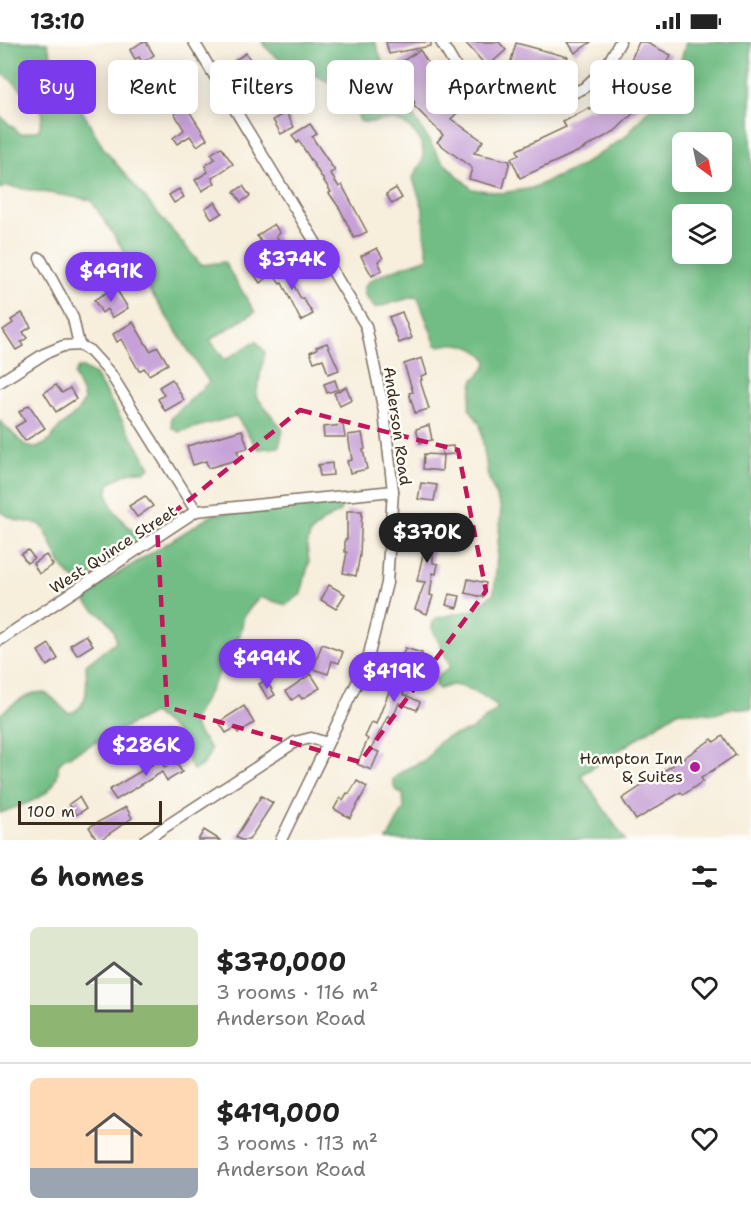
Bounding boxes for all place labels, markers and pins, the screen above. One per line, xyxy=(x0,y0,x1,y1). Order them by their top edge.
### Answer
pin: $374K xyxy=(250,240,334,291)
pin: $491K xyxy=(69,252,153,303)
pin: $370K xyxy=(385,513,469,564)
pin: $494K xyxy=(225,639,309,690)
pin: $419K xyxy=(352,652,436,703)
pin: $286K xyxy=(104,726,188,777)
place label: Hampton Inn & Suites xyxy=(579,748,683,787)
marker: Hampton Inn & Suites xyxy=(688,760,702,774)

